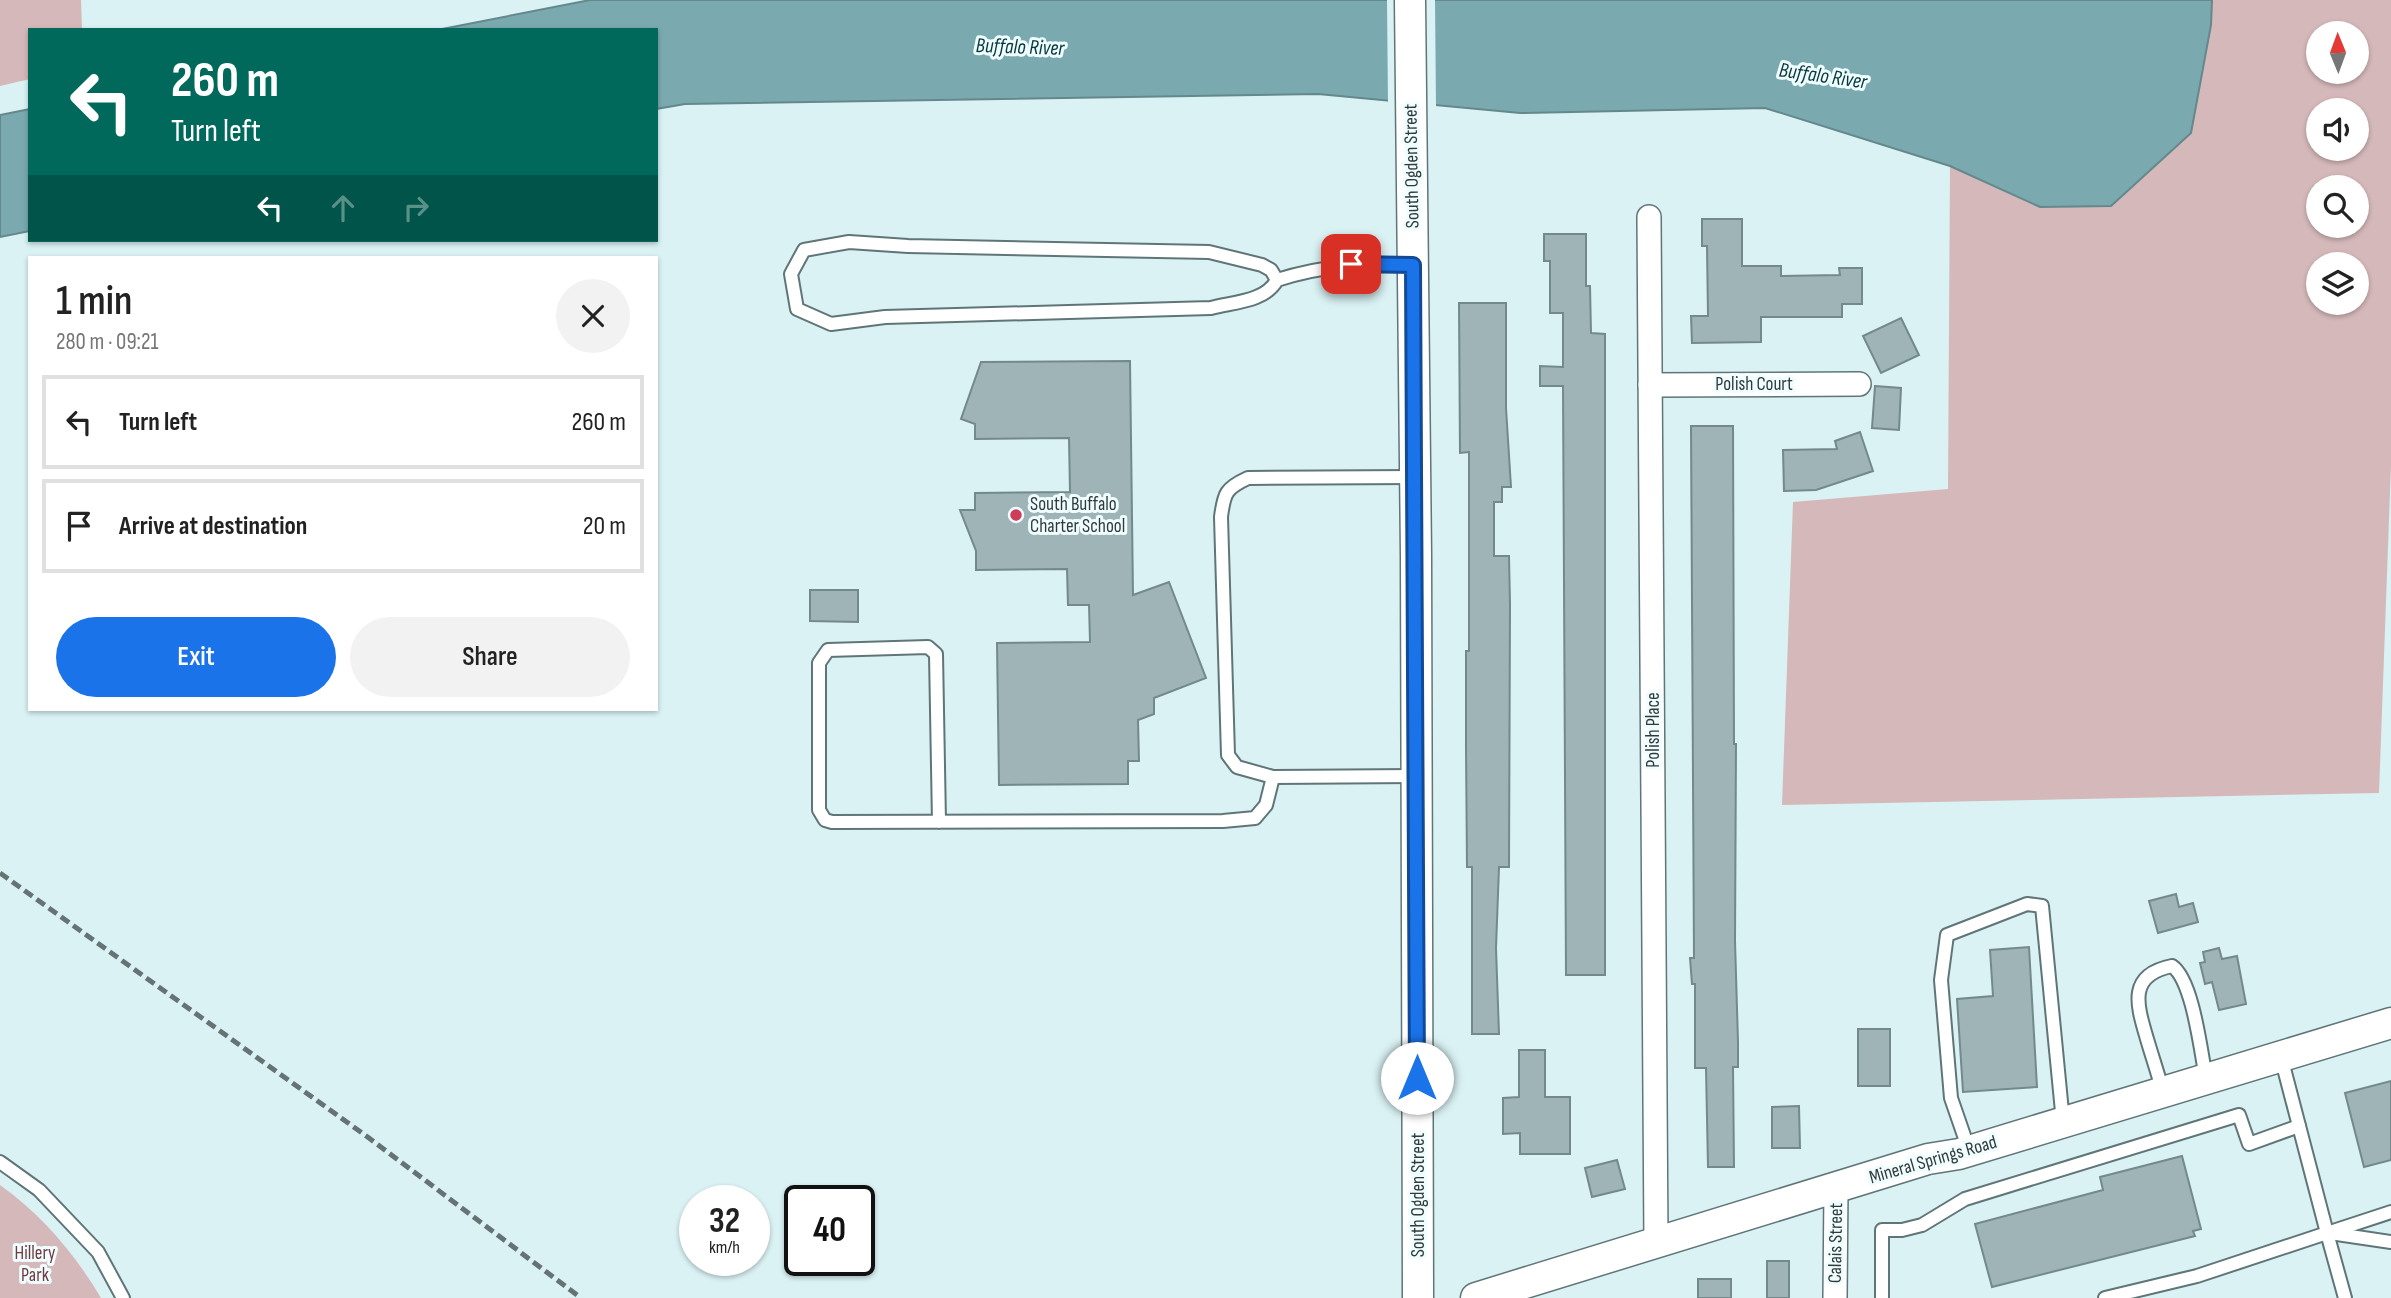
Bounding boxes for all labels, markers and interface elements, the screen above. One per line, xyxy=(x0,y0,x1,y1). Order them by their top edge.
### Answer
north arrow xyxy=(2306,21,2370,84)
map controls xyxy=(2306,21,2369,315)
water label: Buffalo River xyxy=(975,33,1066,61)
text: 260 m xyxy=(171,52,279,111)
icon: left xyxy=(56,56,147,147)
water label: Buffalo River xyxy=(1777,57,1870,95)
button: sound xyxy=(2306,98,2369,161)
street label: South Ogden Street xyxy=(1399,103,1425,228)
text: Turn left xyxy=(171,112,261,151)
button: search xyxy=(2306,175,2369,238)
icon: left xyxy=(251,189,289,227)
icon: ahead xyxy=(324,189,362,227)
icon: right xyxy=(397,189,435,227)
pin xyxy=(1321,234,1381,294)
icon: arrive xyxy=(1332,245,1370,283)
button: layers xyxy=(2306,252,2369,315)
text: 1 min xyxy=(56,276,132,327)
button: close xyxy=(556,279,630,353)
text: 280 m · 09:21 xyxy=(56,328,159,356)
street label: Polish Court xyxy=(1715,373,1793,396)
icon: left xyxy=(60,403,98,441)
text: Turn left xyxy=(119,407,197,438)
text: 260 m xyxy=(571,407,626,438)
place label: South Buffalo Charter School xyxy=(1030,493,1125,538)
icon: arrive xyxy=(60,507,98,545)
marker: South Buffalo Charter School xyxy=(1008,507,1024,523)
text: Arrive at destination xyxy=(119,511,307,542)
text: 20 m xyxy=(583,511,626,542)
button: Exit xyxy=(56,617,336,697)
button: Share xyxy=(350,617,630,697)
street label: Polish Place xyxy=(1642,692,1665,768)
position arrow xyxy=(1380,1041,1454,1115)
street label: Mineral Springs Road xyxy=(1866,1131,2000,1189)
street label: South Ogden Street xyxy=(1407,1133,1430,1257)
speed limit sign: 40 xyxy=(784,1185,875,1276)
text: 32 xyxy=(709,1200,740,1243)
street label: Calais Street xyxy=(1824,1202,1848,1283)
text: km/h xyxy=(709,1237,740,1258)
park label: Hillery Park xyxy=(15,1242,56,1287)

